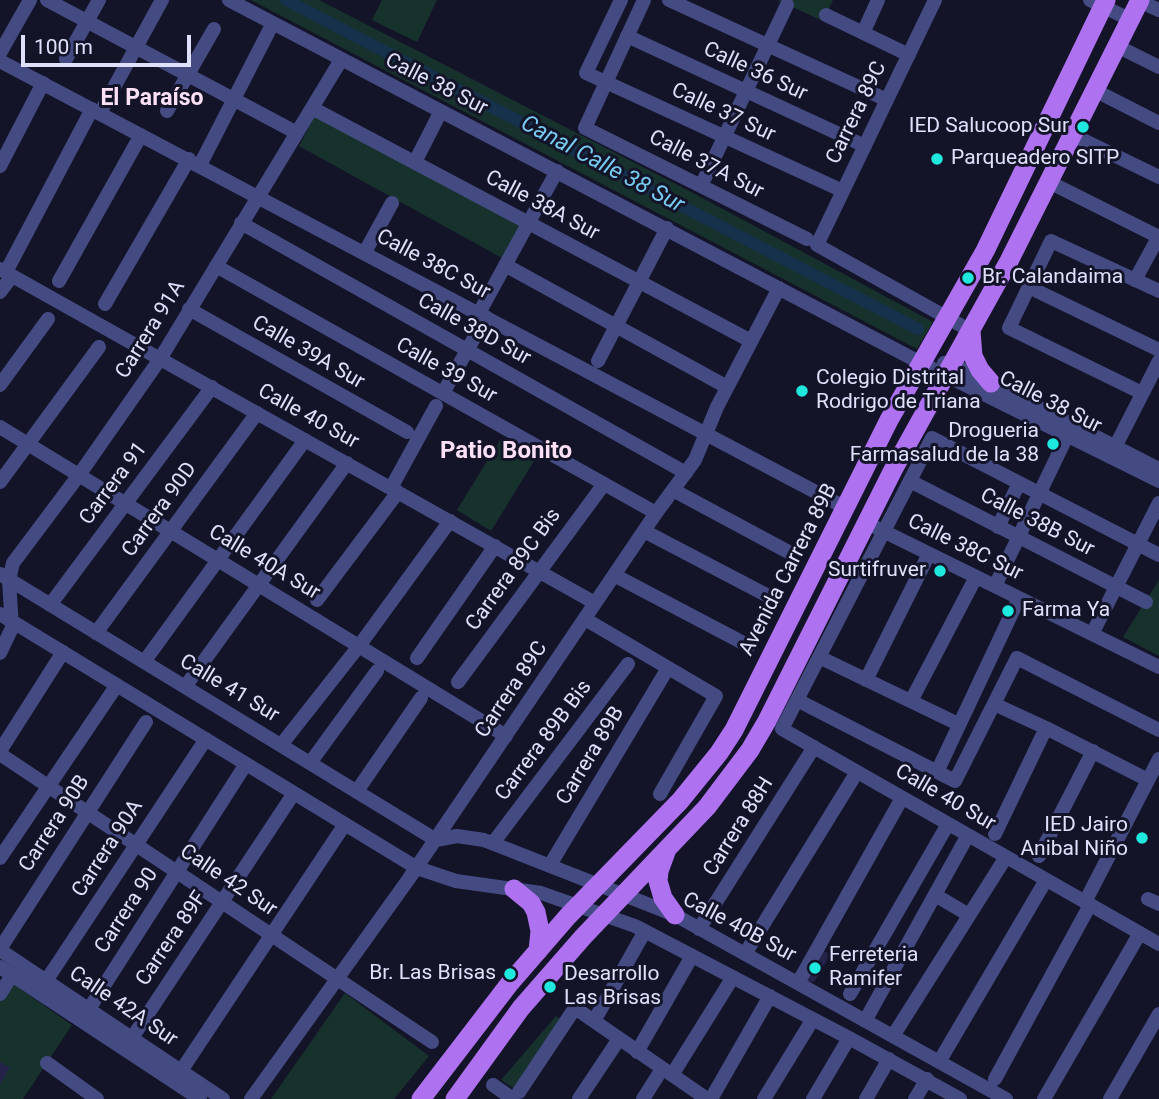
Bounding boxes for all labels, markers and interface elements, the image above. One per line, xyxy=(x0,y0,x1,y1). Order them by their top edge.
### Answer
scale bar xyxy=(24,21,194,65)
text: 100 m xyxy=(34,35,93,59)
street label: Calle 36 Sur xyxy=(699,37,811,107)
street label: Calle 38 Sur xyxy=(381,48,491,122)
street label: Carrera 89C xyxy=(821,58,893,168)
street label: Calle 37 Sur xyxy=(667,78,779,148)
district label: El Paraíso xyxy=(100,85,204,113)
water label: Canal Calle 38 Sur xyxy=(516,110,688,220)
place label: IED Salucoop Sur xyxy=(909,114,1069,140)
marker: IED Salucoop Sur xyxy=(1075,119,1091,135)
street label: Calle 37A Sur xyxy=(644,125,768,205)
place label: Parqueadero SITP xyxy=(951,146,1119,172)
marker: Parqueadero SITP xyxy=(929,151,945,167)
street label: Calle 38A Sur xyxy=(481,165,603,247)
street label: Calle 38C Sur xyxy=(372,224,494,306)
place label: Br. Calandaima xyxy=(982,265,1123,291)
marker: Br. Calandaima xyxy=(960,270,976,286)
street label: Carrera 91A xyxy=(111,276,191,384)
street label: Calle 38D Sur xyxy=(413,289,535,371)
street label: Calle 39A Sur xyxy=(247,311,369,395)
street label: Calle 39 Sur xyxy=(391,333,501,409)
place label: Colegio Distrital Rodrigo de Triana xyxy=(816,366,981,416)
street label: Calle 38 Sur xyxy=(995,366,1105,440)
street label: Calle 40 Sur xyxy=(253,379,363,455)
marker: Colegio Distrital Rodrigo de Triana xyxy=(794,383,810,399)
place label: Drogueria Farmasalud de la 38 xyxy=(850,419,1039,469)
marker: Drogueria Farmasalud de la 38 xyxy=(1045,436,1061,452)
street label: Carrera 91 xyxy=(75,438,153,530)
district label: Patio Bonito xyxy=(440,438,572,466)
street label: Carrera 90D xyxy=(117,458,203,562)
street label: Avenida Carrera 89B xyxy=(735,480,843,660)
street label: Calle 38B Sur xyxy=(976,483,1098,563)
street label: Carrera 89C Bis xyxy=(461,504,567,636)
street label: Calle 38C Sur xyxy=(903,509,1027,587)
street label: Calle 40A Sur xyxy=(204,520,324,606)
place label: Surtifruver xyxy=(828,558,926,584)
marker: Surtifruver xyxy=(932,563,948,579)
place label: Farma Ya xyxy=(1022,598,1110,624)
marker: Farma Ya xyxy=(1000,603,1016,619)
street label: Carrera 89C xyxy=(471,637,553,743)
street label: Calle 41 Sur xyxy=(175,649,283,729)
street label: Carrera 89B Bis xyxy=(490,676,598,806)
street label: Carrera 89B xyxy=(552,702,630,810)
street label: Calle 40 Sur xyxy=(890,759,1000,837)
street label: Carrera 90B xyxy=(14,771,96,877)
street label: Carrera 88H xyxy=(699,773,779,881)
street label: Carrera 90A xyxy=(67,796,149,902)
place label: IED Jairo Anibal Niño xyxy=(1020,813,1128,863)
marker: IED Jairo Anibal Niño xyxy=(1134,830,1150,846)
street label: Calle 42 Sur xyxy=(175,839,281,923)
street label: Carrera 90 xyxy=(90,863,164,959)
street label: Carrera 89F xyxy=(131,887,213,991)
street label: Calle 40B Sur xyxy=(678,888,800,968)
place label: Ferreteria Ramifer xyxy=(829,943,918,993)
marker: Ferreteria Ramifer xyxy=(807,960,823,976)
place label: Br. Las Brisas xyxy=(369,961,496,987)
street label: Calle 42A Sur xyxy=(64,962,182,1052)
place label: Desarrollo Las Brisas xyxy=(564,962,661,1012)
marker: Br. Las Brisas xyxy=(502,966,518,982)
marker: Desarrollo Las Brisas xyxy=(542,979,558,995)

